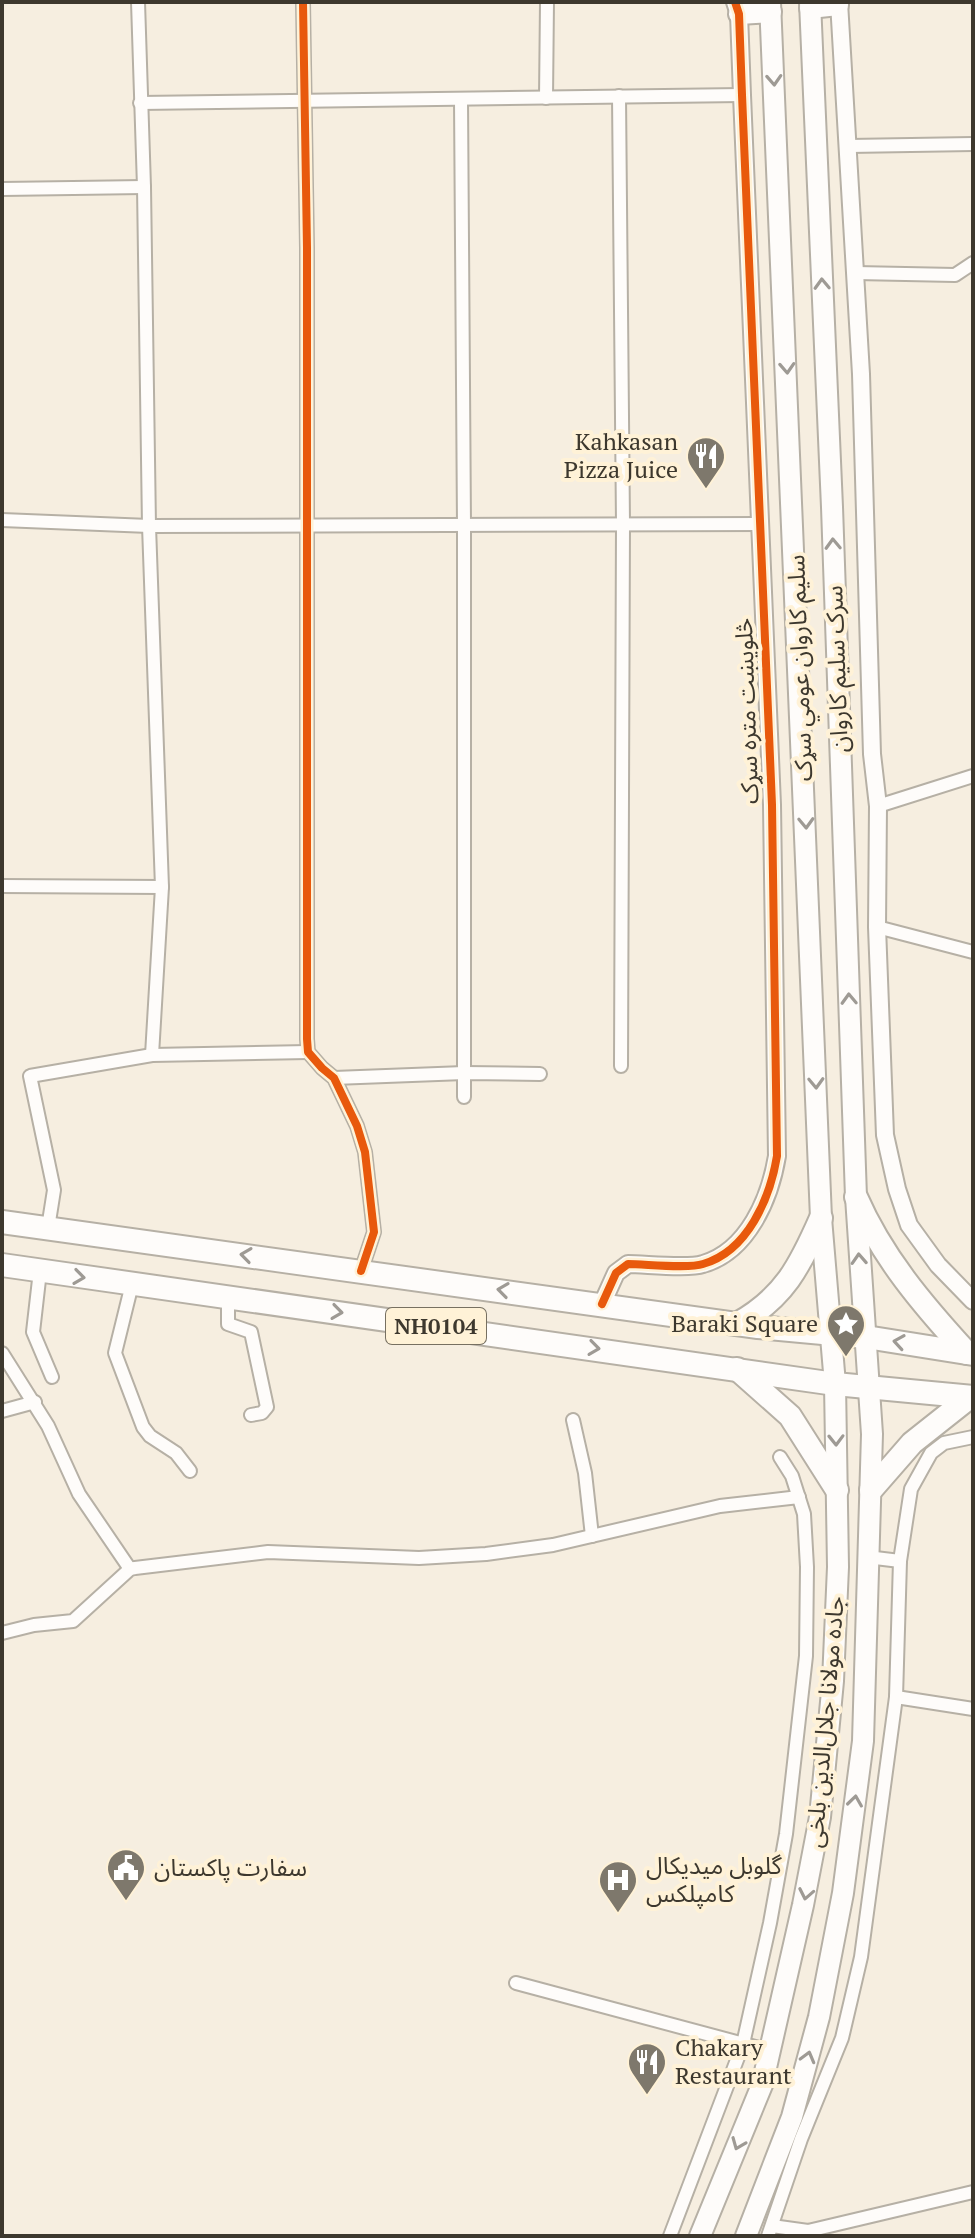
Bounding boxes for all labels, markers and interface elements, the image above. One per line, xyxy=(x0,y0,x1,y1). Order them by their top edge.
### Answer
one-way arrow xyxy=(765,74,782,87)
one-way arrow xyxy=(814,277,831,290)
one-way arrow xyxy=(778,362,795,375)
place label: Kahkasan Pizza Juice xyxy=(564,425,678,485)
restaurant icon: Kahkasan Pizza Juice xyxy=(685,435,727,490)
one-way arrow xyxy=(824,537,841,550)
street label: سلیم کاروان عومي سړک xyxy=(779,554,823,782)
street label: سرک سلیم کاروان xyxy=(817,585,857,753)
street label: څلویښت متره سړک xyxy=(727,617,765,805)
one-way arrow xyxy=(797,817,814,830)
one-way arrow xyxy=(840,992,857,1005)
one-way arrow xyxy=(808,1077,825,1090)
one-way arrow xyxy=(239,1247,253,1264)
one-way arrow xyxy=(851,1252,868,1265)
one-way arrow xyxy=(73,1268,86,1285)
one-way arrow xyxy=(497,1282,510,1299)
one-way arrow xyxy=(330,1303,344,1320)
place icon: Baraki Square xyxy=(825,1303,867,1358)
place label: Baraki Square xyxy=(671,1307,818,1339)
road number: NH0104 xyxy=(386,1308,486,1344)
one-way arrow xyxy=(892,1334,906,1351)
one-way arrow xyxy=(588,1340,601,1357)
one-way arrow xyxy=(827,1434,845,1447)
street label: جاده مولانا جلال‌الدین بلخی xyxy=(797,1595,851,1849)
one-way arrow xyxy=(846,1794,863,1808)
public building icon: سفارت پاکستان xyxy=(105,1847,147,1902)
place label: گلوبل میدیکال کامپلکس xyxy=(646,1849,783,1909)
place label: سفارت پاکستان xyxy=(154,1851,307,1883)
hospital icon: گلوبل میدیکال کامپلکس xyxy=(597,1859,639,1914)
one-way arrow xyxy=(798,1887,815,1901)
place label: Chakary Restaurant xyxy=(675,2031,792,2091)
restaurant icon: Chakary Restaurant xyxy=(626,2041,668,2096)
one-way arrow xyxy=(799,2050,815,2064)
one-way arrow xyxy=(732,2136,748,2150)

